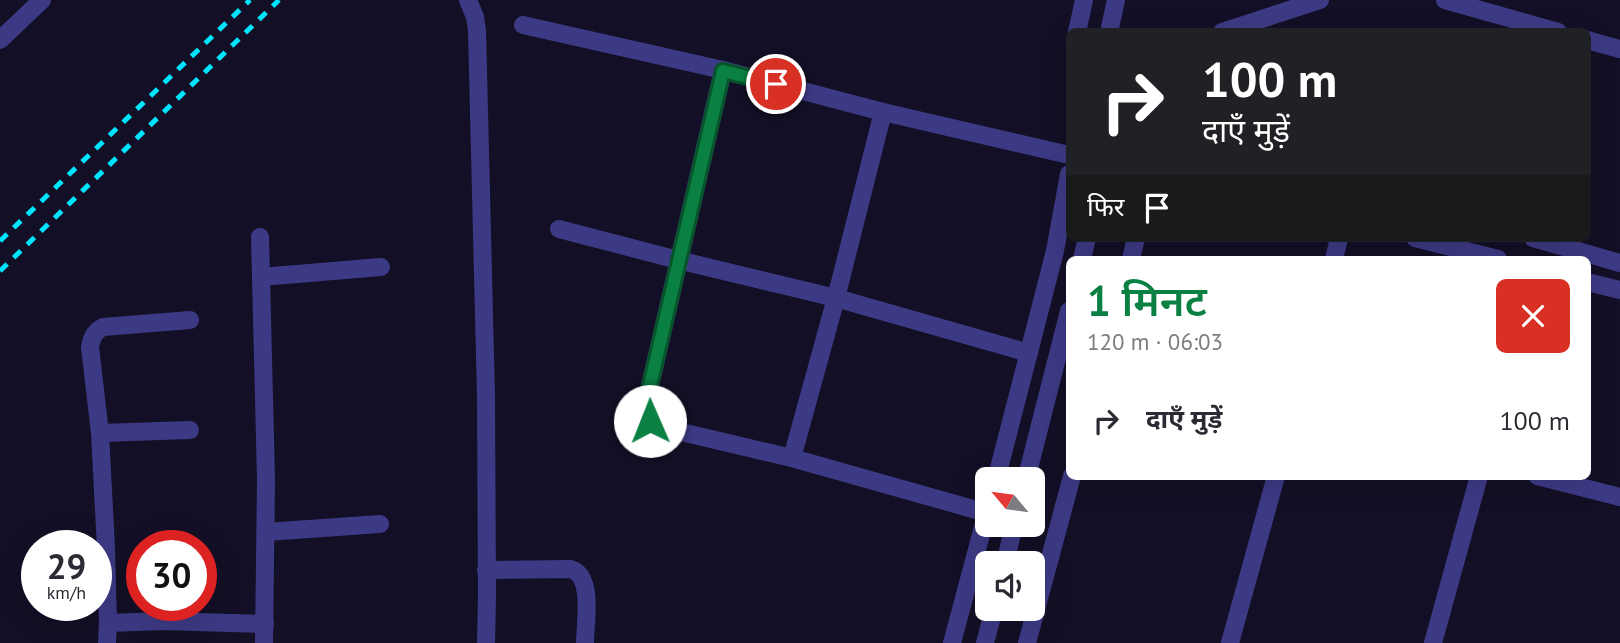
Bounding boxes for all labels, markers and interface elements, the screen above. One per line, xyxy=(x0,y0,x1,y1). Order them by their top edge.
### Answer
text: 100 m xyxy=(1202,47,1337,111)
pin xyxy=(746,54,806,114)
icon: right xyxy=(1087,56,1178,147)
icon: arrive xyxy=(757,65,795,103)
text: दाएँ मुड़ें xyxy=(1202,109,1290,151)
icon: arrive xyxy=(1138,189,1176,227)
text: फिर xyxy=(1087,190,1124,223)
text: 1 मिनट xyxy=(1087,273,1207,328)
button: close xyxy=(1496,279,1570,353)
text: 120 m · 06:03 xyxy=(1087,327,1223,356)
position arrow xyxy=(613,384,687,458)
icon: right xyxy=(1087,402,1125,440)
text: दाएँ मुड़ें xyxy=(1146,402,1222,435)
text: 100 m xyxy=(1499,404,1570,437)
north arrow xyxy=(975,467,1045,537)
map controls xyxy=(975,467,1045,621)
speed limit sign: 30 xyxy=(126,530,217,621)
text: 29 xyxy=(47,543,86,589)
button: sound xyxy=(975,551,1045,621)
text: km/h xyxy=(47,581,86,604)

